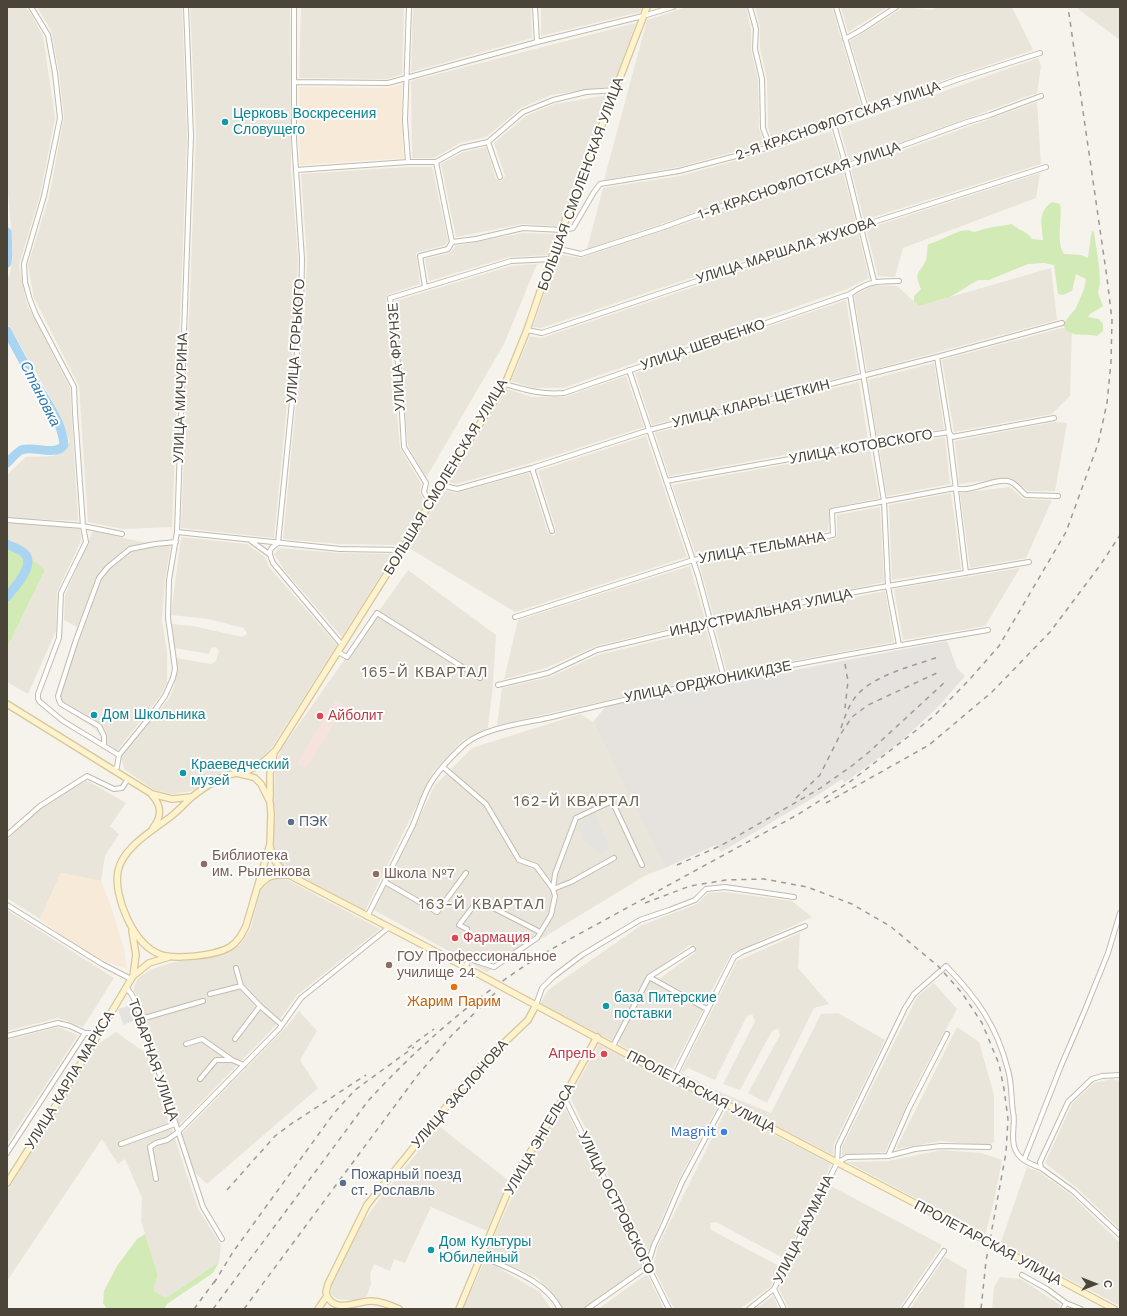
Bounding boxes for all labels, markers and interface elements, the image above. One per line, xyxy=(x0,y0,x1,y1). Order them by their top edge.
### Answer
street label: БОЛЬШАЯ СМОЛЕНСКАЯ УЛИЦА xyxy=(534,75,628,293)
street label: 2-Я КРАСНОФЛОТСКАЯ УЛИЦА xyxy=(733,78,943,164)
place label: Церковь Воскресения Словущего xyxy=(233,106,376,138)
marker: Церковь Воскресения Словущего xyxy=(220,117,230,127)
street label: 1-Я КРАСНОФЛОТСКАЯ УЛИЦА xyxy=(696,138,902,224)
street label: УЛИЦА МАРШАЛА ЖУКОВА xyxy=(694,214,878,288)
street label: УЛИЦА ГОРЬКОГО xyxy=(283,278,309,404)
street label: УЛИЦА ФРУНЗЕ xyxy=(385,302,409,412)
street label: УЛИЦА ШЕВЧЕНКО xyxy=(638,316,768,374)
street label: УЛИЦА МИЧУРИНА xyxy=(170,332,192,464)
water label: Становка xyxy=(16,358,64,430)
street label: БОЛЬШАЯ СМОЛЕНСКАЯ УЛИЦА xyxy=(381,376,511,578)
street label: УЛИЦА КЛАРЫ ЦЕТКИН xyxy=(670,376,832,432)
street label: УЛИЦА КОТОВСКОГО xyxy=(788,426,934,468)
street label: УЛИЦА ТЕЛЬМАНА xyxy=(697,529,827,567)
street label: ИНДУСТРИАЛЬНАЯ УЛИЦА xyxy=(668,585,854,641)
street label: УЛИЦА ОРДЖОНИКИДЗЕ xyxy=(623,658,793,706)
district label: 165-Й КВАРТАЛ xyxy=(362,664,488,682)
place label: Дом Школьника xyxy=(102,707,206,723)
place label: Айболит xyxy=(328,708,383,724)
marker: Дом Школьника xyxy=(89,710,99,720)
marker: Айболит xyxy=(315,711,325,721)
place label: Краеведческий музей xyxy=(191,757,289,790)
marker: Краеведческий музей xyxy=(178,768,188,778)
district label: 162-Й КВАРТАЛ xyxy=(514,793,640,811)
place label: ПЭК xyxy=(299,814,327,830)
marker: ПЭК xyxy=(286,817,296,827)
place label: Библиотека им. Рыленкова xyxy=(212,848,310,880)
marker: Библиотека им. Рыленкова xyxy=(199,859,209,869)
place label: Школа №7 xyxy=(384,866,454,882)
marker: Школа №7 xyxy=(371,869,381,879)
district label: 163-Й КВАРТАЛ xyxy=(419,896,545,914)
place label: Фармация xyxy=(463,930,530,946)
marker: Фармация xyxy=(450,933,460,943)
place label: ГОУ Профессиональное училище 24 xyxy=(397,949,557,982)
marker: ГОУ Профессиональное училище 24 xyxy=(384,960,394,970)
marker: Жарим Парим xyxy=(449,982,459,992)
place label: база Питерские поставки xyxy=(614,990,717,1022)
place label: Жарим Парим xyxy=(407,994,501,1010)
street label: ТОВАРНАЯ УЛИЦА xyxy=(124,997,182,1123)
marker: база Питерские поставки xyxy=(601,1001,611,1011)
street label: УЛИЦА КАРЛА МАРКСА xyxy=(22,1008,118,1152)
street label: УЛИЦА ЗАСЛОНОВА xyxy=(408,1036,512,1152)
place label: Апрель xyxy=(549,1046,596,1062)
street label: ПРОЛЕТАРСКАЯ УЛИЦА xyxy=(624,1047,778,1137)
marker: Апрель xyxy=(599,1049,609,1059)
street label: УЛИЦА ЭНГЕЛЬСА xyxy=(501,1080,579,1198)
place label: Magnit xyxy=(671,1124,716,1140)
marker: Magnit xyxy=(719,1127,729,1137)
street label: УЛИЦА ОСТРОВСКОГО xyxy=(574,1129,658,1277)
place label: Пожарный поезд ст. Рославль xyxy=(351,1167,461,1200)
street label: УЛИЦА БАУМАНА xyxy=(770,1172,838,1286)
marker: Пожарный поезд ст. Рославль xyxy=(338,1178,348,1188)
street label: ПРОЛЕТАРСКАЯ УЛИЦА xyxy=(911,1197,1065,1289)
place label: Дом Культуры Юбилейный xyxy=(439,1234,531,1266)
marker: Дом Культуры Юбилейный xyxy=(426,1245,436,1255)
north arrow xyxy=(1075,1264,1115,1304)
text: С xyxy=(1101,1280,1114,1288)

